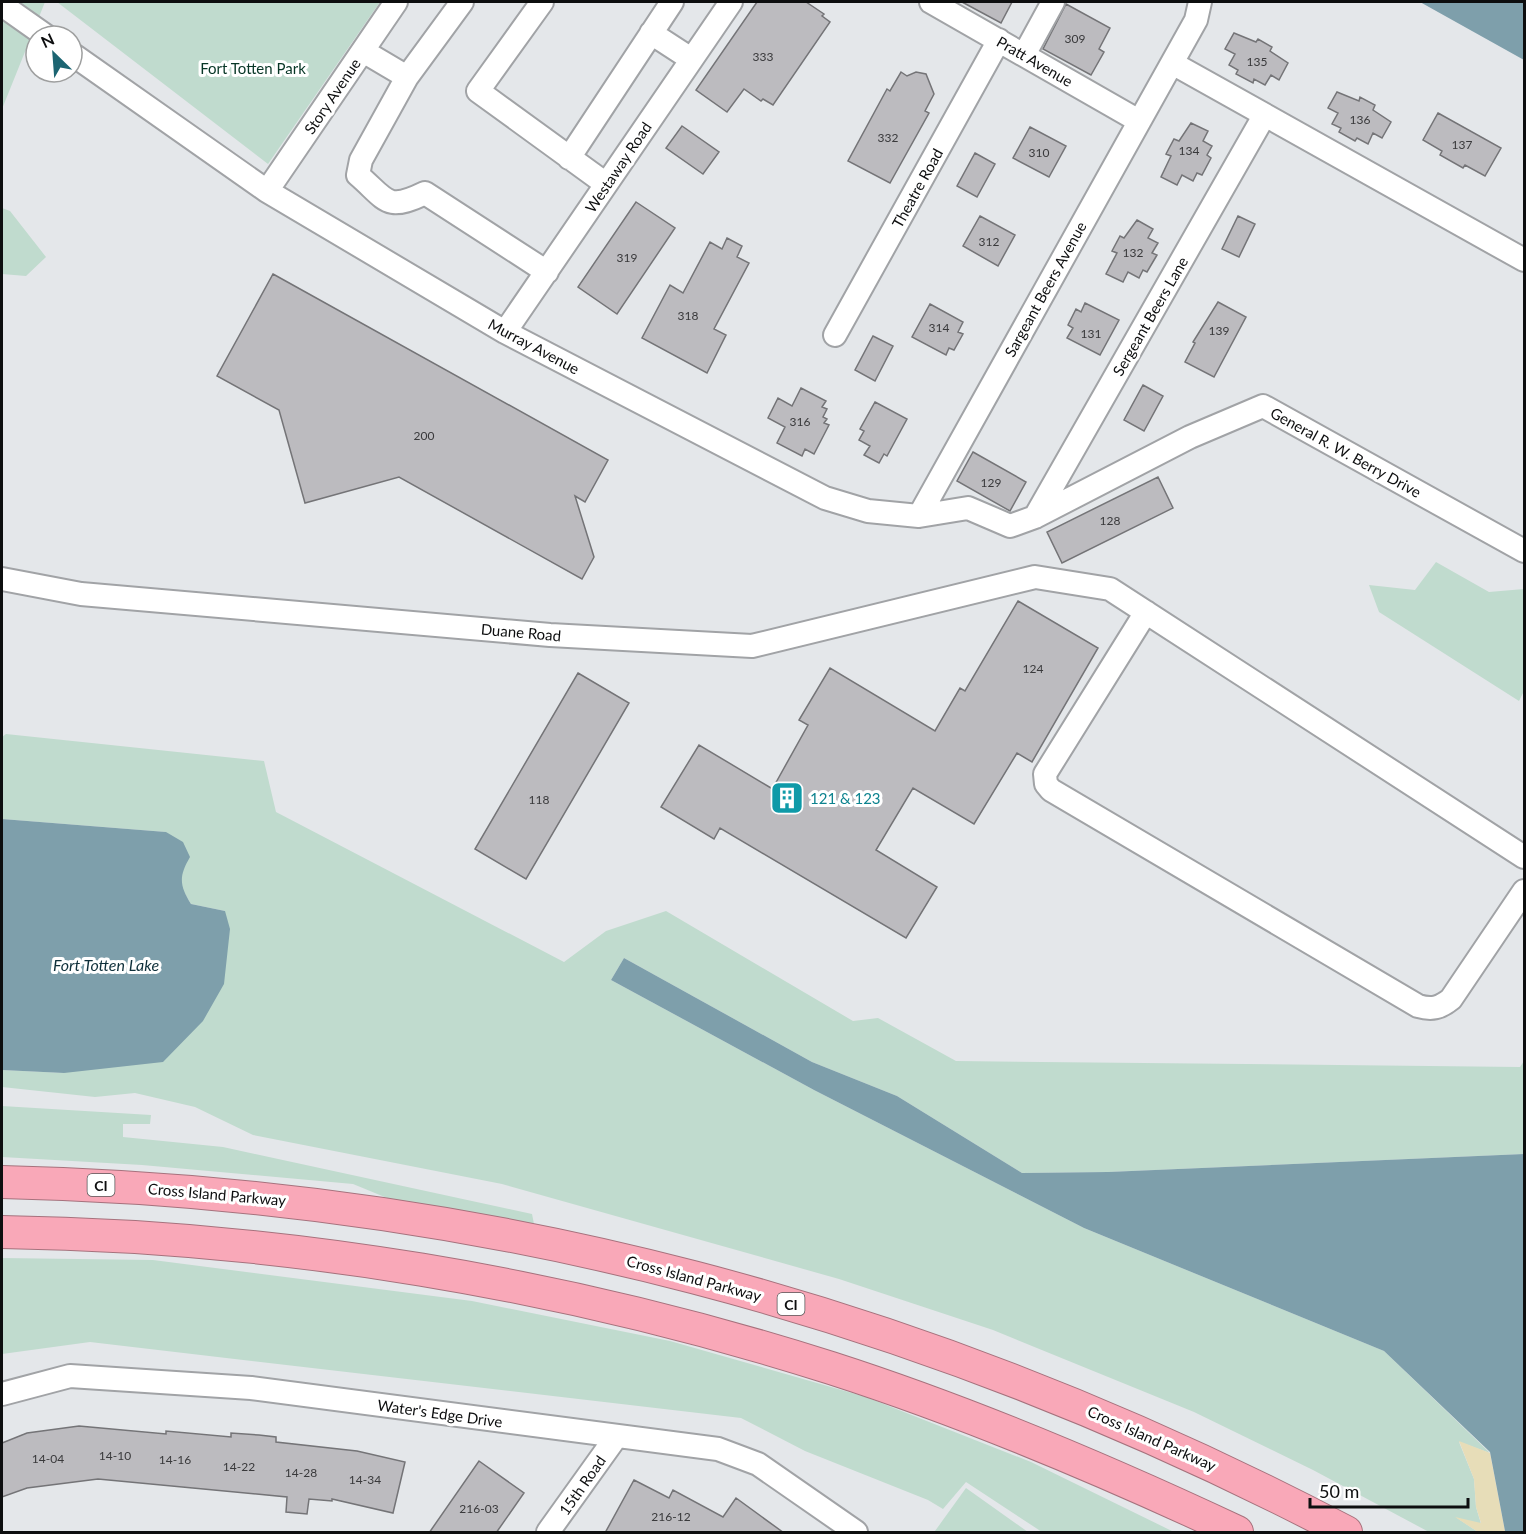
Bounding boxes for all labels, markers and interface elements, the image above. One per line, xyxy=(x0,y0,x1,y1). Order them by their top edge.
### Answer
north arrow xyxy=(24,24,84,84)
text: N xyxy=(38,29,57,51)
house number: 309 xyxy=(1065,31,1085,46)
street label: Pratt Avenue xyxy=(994,32,1076,90)
house number: 333 xyxy=(753,49,773,64)
house number: 135 xyxy=(1247,54,1267,69)
street label: Story Avenue xyxy=(300,55,364,137)
park label: Fort Totten Park xyxy=(200,59,306,77)
house number: 136 xyxy=(1350,112,1370,127)
street label: Westaway Road xyxy=(581,118,655,216)
house number: 332 xyxy=(878,130,898,145)
house number: 137 xyxy=(1452,137,1472,152)
house number: 134 xyxy=(1179,143,1199,158)
street label: Theatre Road xyxy=(888,145,946,231)
house number: 310 xyxy=(1029,145,1049,160)
street label: Sargeant Beers Avenue xyxy=(1000,218,1090,360)
house number: 312 xyxy=(979,234,999,249)
house number: 132 xyxy=(1123,245,1143,260)
house number: 319 xyxy=(617,250,637,265)
street label: Sergeant Beers Lane xyxy=(1109,253,1191,379)
house number: 318 xyxy=(678,308,698,323)
street label: Murray Avenue xyxy=(485,314,583,378)
house number: 314 xyxy=(929,320,949,335)
house number: 139 xyxy=(1209,323,1229,338)
house number: 131 xyxy=(1081,326,1101,341)
street label: General R. W. Berry Drive xyxy=(1268,403,1424,501)
house number: 316 xyxy=(790,414,810,429)
house number: 200 xyxy=(414,428,434,443)
house number: 129 xyxy=(981,475,1001,490)
house number: 128 xyxy=(1100,513,1120,528)
street label: Duane Road xyxy=(480,620,562,644)
house number: 124 xyxy=(1023,661,1043,676)
building icon: 121 & 123 xyxy=(769,780,805,816)
place label: 121 & 123 xyxy=(810,789,881,807)
house number: 118 xyxy=(529,792,549,807)
water label: Fort Totten Lake xyxy=(53,955,159,974)
road number: CI xyxy=(88,1174,114,1196)
street label: Cross Island Parkway xyxy=(147,1179,287,1209)
street label: Cross Island Parkway xyxy=(625,1251,763,1305)
road number: CI xyxy=(778,1293,804,1315)
street label: Water's Edge Drive xyxy=(376,1395,504,1431)
street label: Cross Island Parkway xyxy=(1085,1402,1219,1475)
house number: 14-10 xyxy=(99,1448,131,1463)
house number: 14-04 xyxy=(32,1451,64,1466)
house number: 14-16 xyxy=(159,1452,191,1467)
street label: 15th Road xyxy=(555,1452,609,1518)
house number: 14-22 xyxy=(223,1459,255,1474)
house number: 14-28 xyxy=(285,1465,317,1480)
scale bar xyxy=(1310,1471,1468,1509)
house number: 14-34 xyxy=(349,1472,381,1487)
text: 50 m xyxy=(1319,1480,1359,1502)
house number: 216-03 xyxy=(459,1501,499,1516)
house number: 216-12 xyxy=(651,1509,691,1524)

